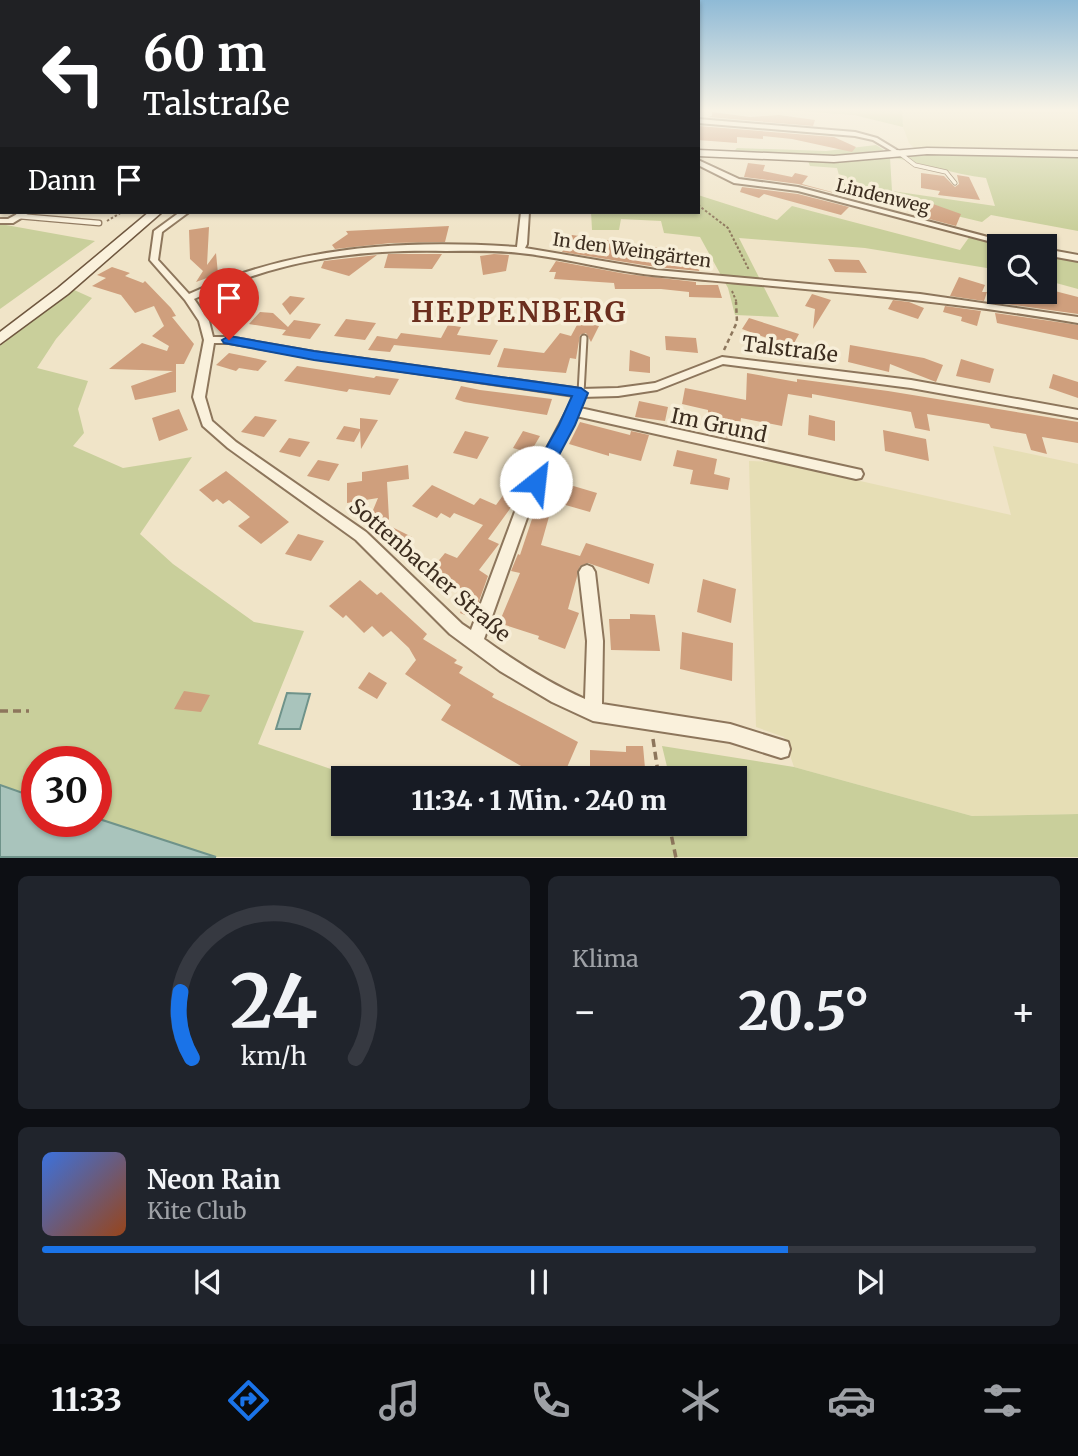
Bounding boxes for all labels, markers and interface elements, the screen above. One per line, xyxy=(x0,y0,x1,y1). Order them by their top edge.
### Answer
text: 60 m xyxy=(143,23,266,84)
icon: left xyxy=(28,28,119,119)
text: Talstraße xyxy=(143,84,290,124)
icon: arrive xyxy=(110,161,148,199)
text: Dann xyxy=(28,164,96,197)
street label: Lindenweg xyxy=(834,173,933,219)
street label: In den Weingärten xyxy=(551,227,713,273)
map controls xyxy=(987,234,1057,304)
button: search xyxy=(987,234,1057,304)
pin xyxy=(199,268,259,340)
icon: arrive xyxy=(210,279,248,317)
district label: HEPPENBERG xyxy=(411,294,627,330)
street label: Talstraße xyxy=(741,330,839,368)
street label: Im Grund xyxy=(669,402,770,448)
position arrow xyxy=(499,445,573,519)
street label: Sottenbacher Straße xyxy=(344,492,516,648)
speed limit sign: 30 xyxy=(21,746,112,837)
text: 11:34 · 1 Min. · 240 m xyxy=(412,784,666,817)
text: Klima xyxy=(572,944,639,973)
text: 24 xyxy=(230,957,318,1049)
text: 20.5° xyxy=(738,979,870,1044)
text: − xyxy=(572,988,597,1035)
text: + xyxy=(1011,988,1036,1035)
text: km/h xyxy=(241,1040,307,1072)
text: Neon Rain xyxy=(147,1163,281,1196)
text: Kite Club xyxy=(147,1196,246,1225)
icon: previous xyxy=(189,1263,227,1301)
icon: pause xyxy=(520,1263,558,1301)
icon: next xyxy=(851,1263,889,1301)
icon: directions xyxy=(224,1376,273,1425)
icon: music xyxy=(375,1376,424,1425)
icon: phone xyxy=(526,1376,575,1425)
icon: climate xyxy=(676,1376,725,1425)
icon: car xyxy=(827,1376,876,1425)
icon: filters xyxy=(978,1376,1027,1425)
text: 11:33 xyxy=(51,1380,122,1420)

